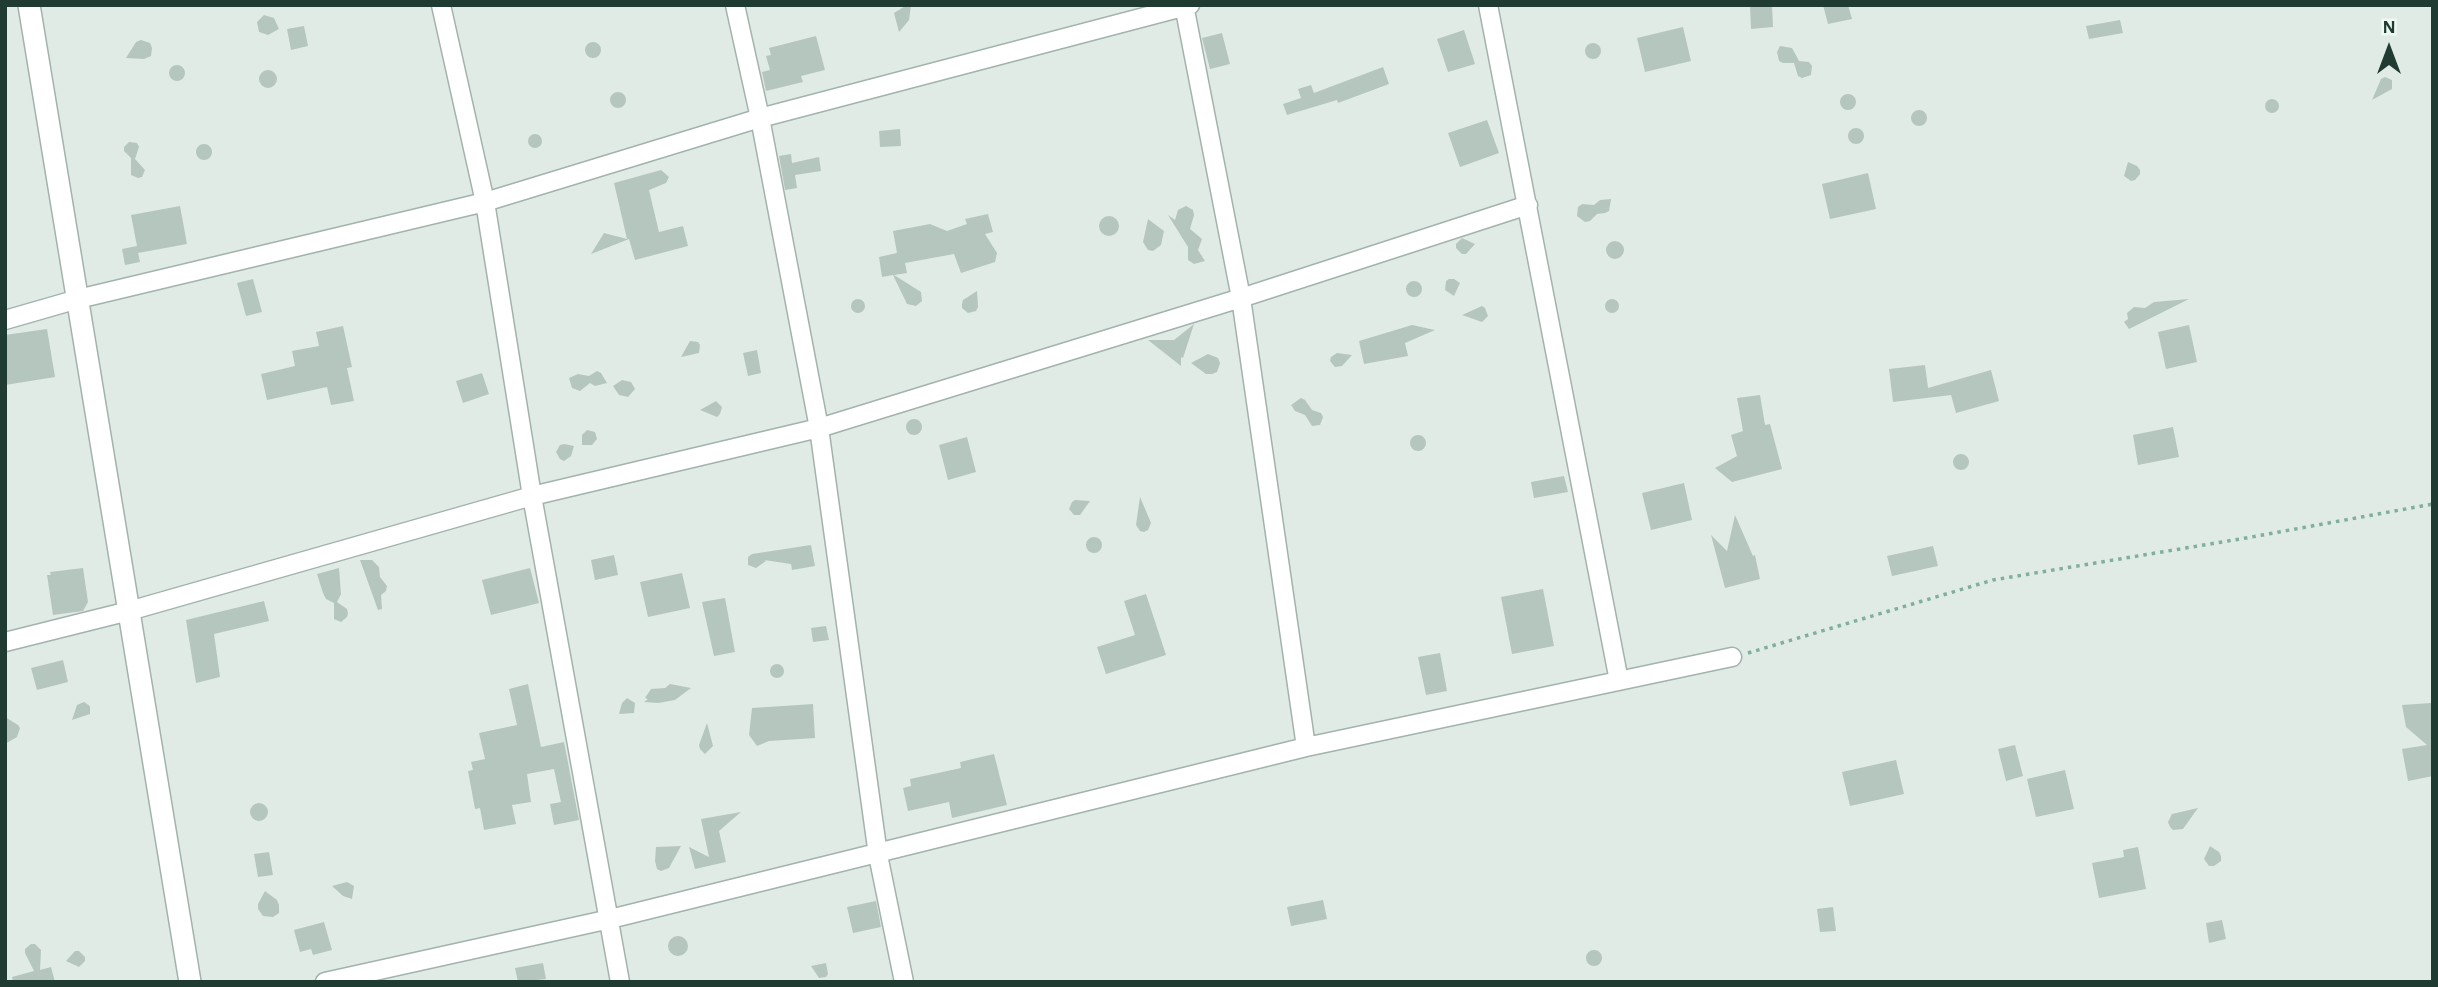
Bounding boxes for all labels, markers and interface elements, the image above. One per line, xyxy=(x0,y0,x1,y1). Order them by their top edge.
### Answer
north arrow xyxy=(2354,14,2424,84)
text: N xyxy=(2382,18,2396,37)

